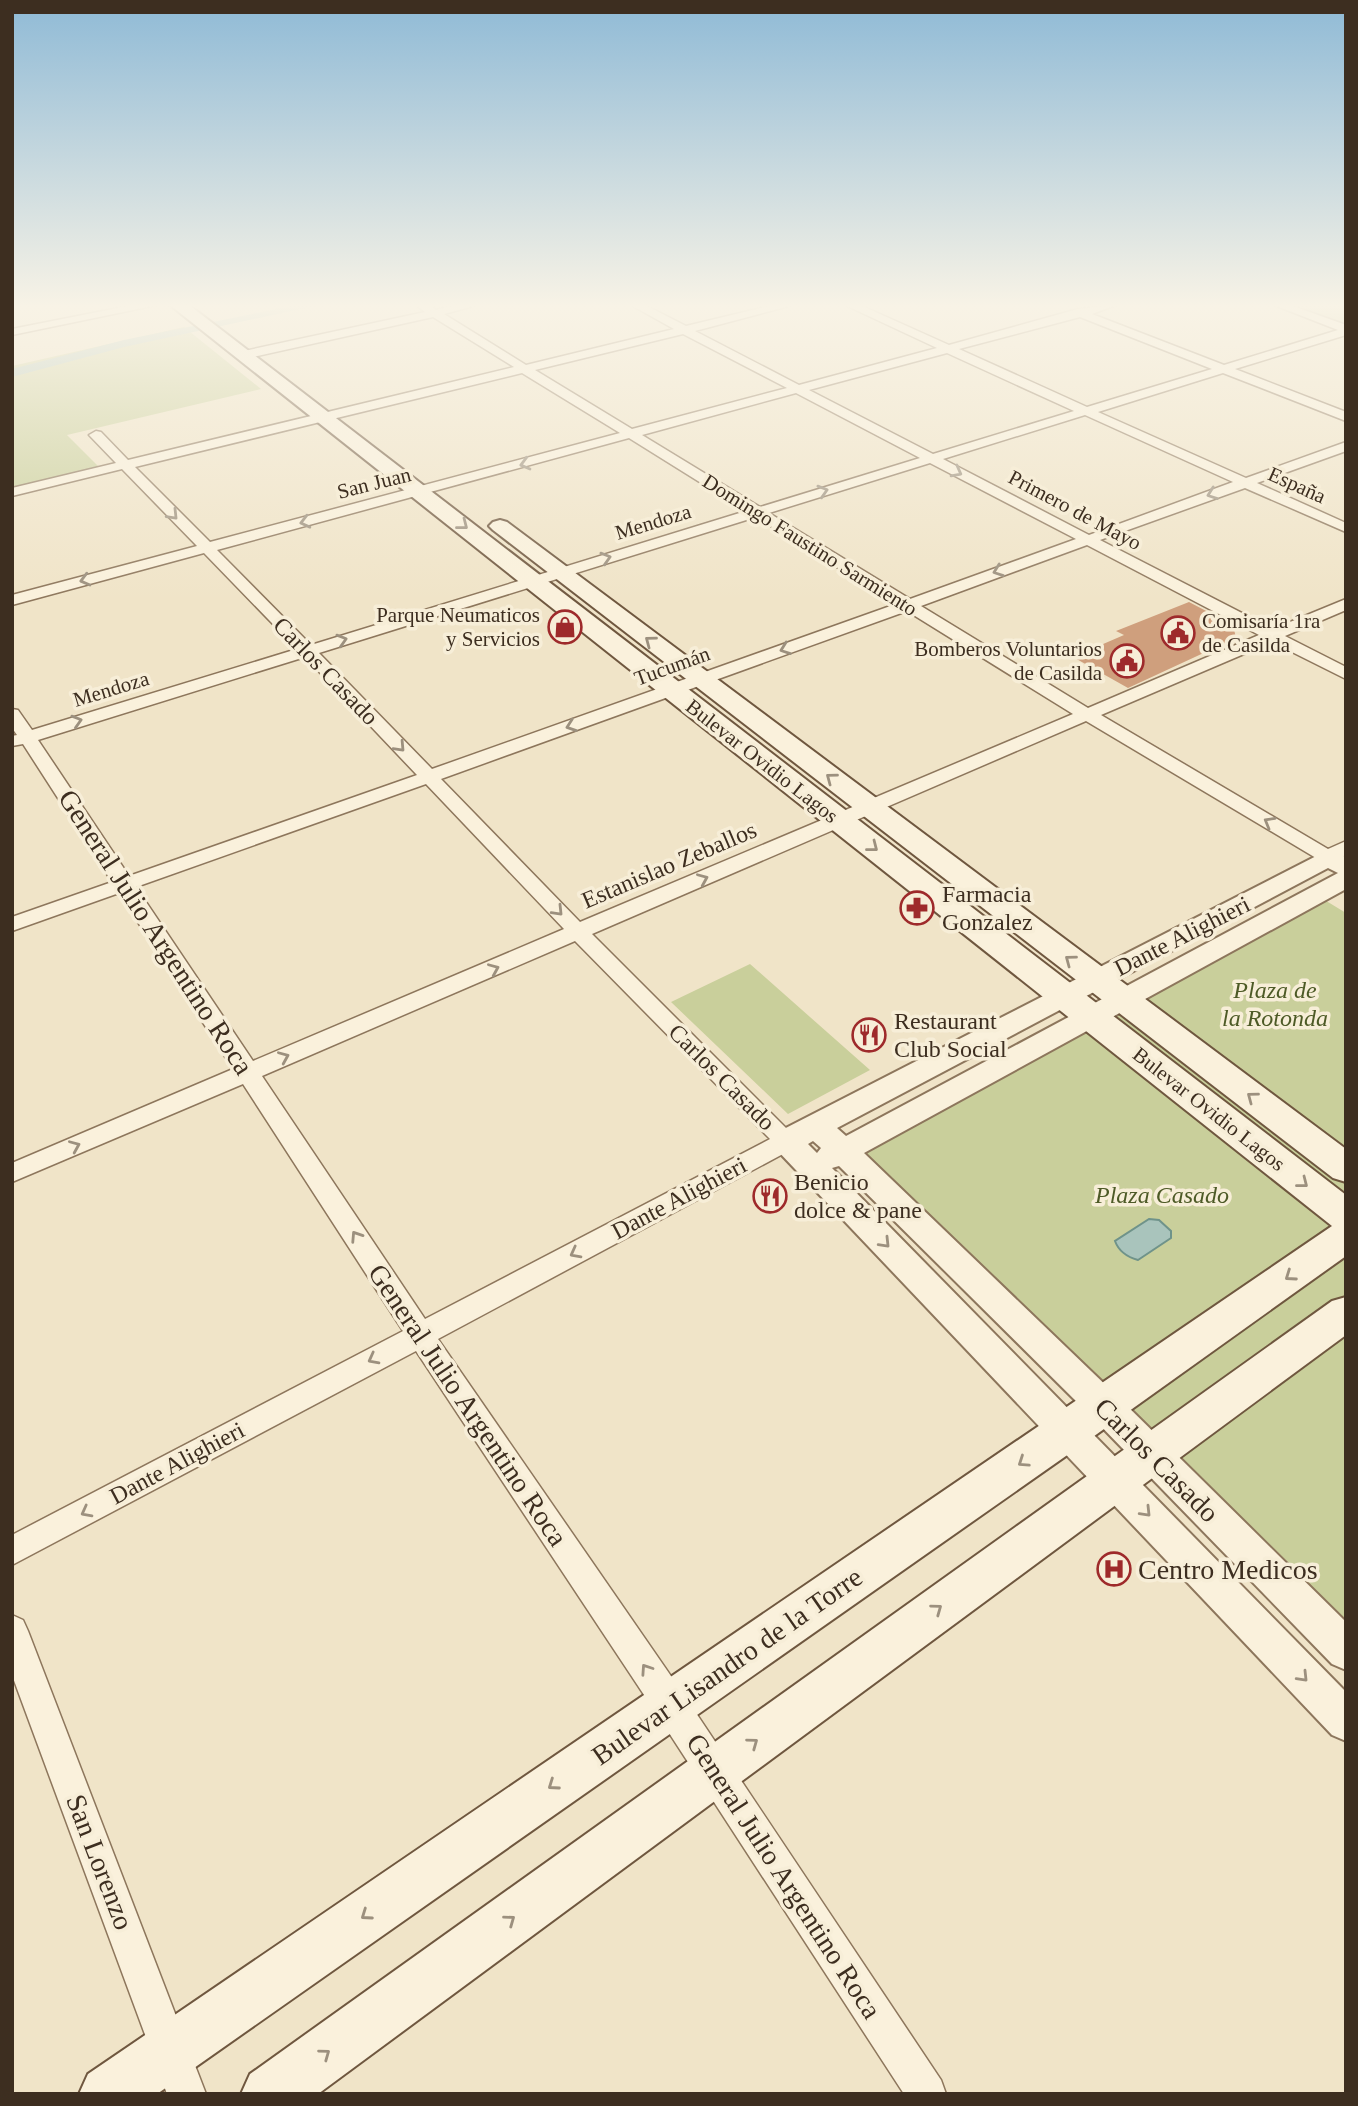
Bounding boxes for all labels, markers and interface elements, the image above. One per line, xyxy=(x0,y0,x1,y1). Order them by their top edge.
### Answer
one-way arrow xyxy=(519,456,531,470)
street label: San Juan xyxy=(335,462,414,504)
street label: España xyxy=(1264,462,1330,509)
one-way arrow xyxy=(950,464,962,478)
street label: Primero de Mayo xyxy=(1004,465,1146,555)
street label: Domingo Faustino Sarmiento xyxy=(698,469,922,621)
one-way arrow xyxy=(817,485,829,499)
one-way arrow xyxy=(1207,486,1219,500)
street label: Mendoza xyxy=(612,499,695,545)
one-way arrow xyxy=(164,506,177,519)
one-way arrow xyxy=(299,514,311,528)
one-way arrow xyxy=(455,517,467,530)
one-way arrow xyxy=(600,552,612,567)
one-way arrow xyxy=(993,563,1005,577)
one-way arrow xyxy=(79,572,91,586)
place label: Parque Neumaticos y Servicios xyxy=(376,603,540,651)
shop icon: Parque Neumaticos y Servicios xyxy=(546,608,584,646)
place label: Comisaría 1ra de Casilda xyxy=(1202,609,1321,657)
street label: Carlos Casado xyxy=(268,612,384,730)
public building icon: Comisaría 1ra de Casilda xyxy=(1159,614,1197,652)
one-way arrow xyxy=(336,634,348,649)
one-way arrow xyxy=(645,636,657,649)
place label: Bomberos Voluntarios de Casilda xyxy=(914,637,1103,685)
street label: Tucumán xyxy=(631,641,713,691)
one-way arrow xyxy=(779,641,791,655)
public building icon: Bomberos Voluntarios de Casilda xyxy=(1108,642,1146,680)
street label: Mendoza xyxy=(70,666,153,712)
street label: Bulevar Ovidio Lagos xyxy=(681,694,843,828)
one-way arrow xyxy=(71,715,83,730)
one-way arrow xyxy=(565,718,577,732)
one-way arrow xyxy=(392,739,405,752)
one-way arrow xyxy=(826,774,839,786)
street label: General Julio Argentino Roca xyxy=(52,784,260,1081)
street label: Estanislao Zeballos xyxy=(578,816,760,914)
one-way arrow xyxy=(1264,818,1277,831)
one-way arrow xyxy=(865,839,878,851)
one-way arrow xyxy=(696,873,709,887)
place label: Farmacia Gonzalez xyxy=(942,881,1033,935)
pharmacy icon: Farmacia Gonzalez xyxy=(898,889,936,927)
street label: Dante Alighieri xyxy=(1110,891,1254,981)
one-way arrow xyxy=(549,903,562,916)
one-way arrow xyxy=(1066,956,1078,969)
one-way arrow xyxy=(487,963,499,977)
park label: Plaza de la Rotonda xyxy=(1222,977,1328,1031)
place label: Restaurant Club Social xyxy=(894,1008,1007,1062)
restaurant icon: Restaurant Club Social xyxy=(850,1016,888,1054)
street label: Carlos Casado xyxy=(664,1019,780,1135)
street label: Bulevar Ovidio Lagos xyxy=(1128,1042,1290,1176)
one-way arrow xyxy=(278,1051,290,1065)
one-way arrow xyxy=(1248,1093,1260,1105)
one-way arrow xyxy=(68,1140,80,1154)
street label: Dante Alighieri xyxy=(607,1151,751,1244)
place label: Benicio dolce & pane xyxy=(794,1169,922,1223)
one-way arrow xyxy=(1296,1175,1308,1188)
restaurant icon: Benicio dolce & pane xyxy=(751,1177,789,1215)
park label: Plaza Casado xyxy=(1094,1182,1229,1208)
one-way arrow xyxy=(351,1231,364,1244)
one-way arrow xyxy=(877,1235,890,1248)
one-way arrow xyxy=(569,1245,582,1258)
street label: General Julio Argentino Roca xyxy=(362,1258,574,1552)
one-way arrow xyxy=(1285,1268,1298,1280)
one-way arrow xyxy=(368,1351,381,1364)
street label: Carlos Casado xyxy=(1089,1392,1225,1528)
street label: Dante Alighieri xyxy=(105,1416,249,1509)
one-way arrow xyxy=(1018,1454,1031,1466)
one-way arrow xyxy=(81,1503,93,1517)
one-way arrow xyxy=(1137,1504,1150,1517)
hospital icon: Centro Medicos xyxy=(1095,1550,1133,1588)
place label: Centro Medicos xyxy=(1138,1554,1318,1585)
street label: Bulevar Lisandro de la Torre xyxy=(586,1561,868,1771)
one-way arrow xyxy=(929,1605,942,1618)
one-way arrow xyxy=(642,1664,655,1677)
one-way arrow xyxy=(1295,1669,1308,1682)
street label: General Julio Argentino Roca xyxy=(680,1728,888,2025)
one-way arrow xyxy=(745,1739,758,1751)
one-way arrow xyxy=(548,1777,561,1790)
street label: San Lorenzo xyxy=(60,1790,140,1934)
one-way arrow xyxy=(361,1907,374,1919)
one-way arrow xyxy=(502,1916,515,1928)
one-way arrow xyxy=(318,2049,330,2062)

